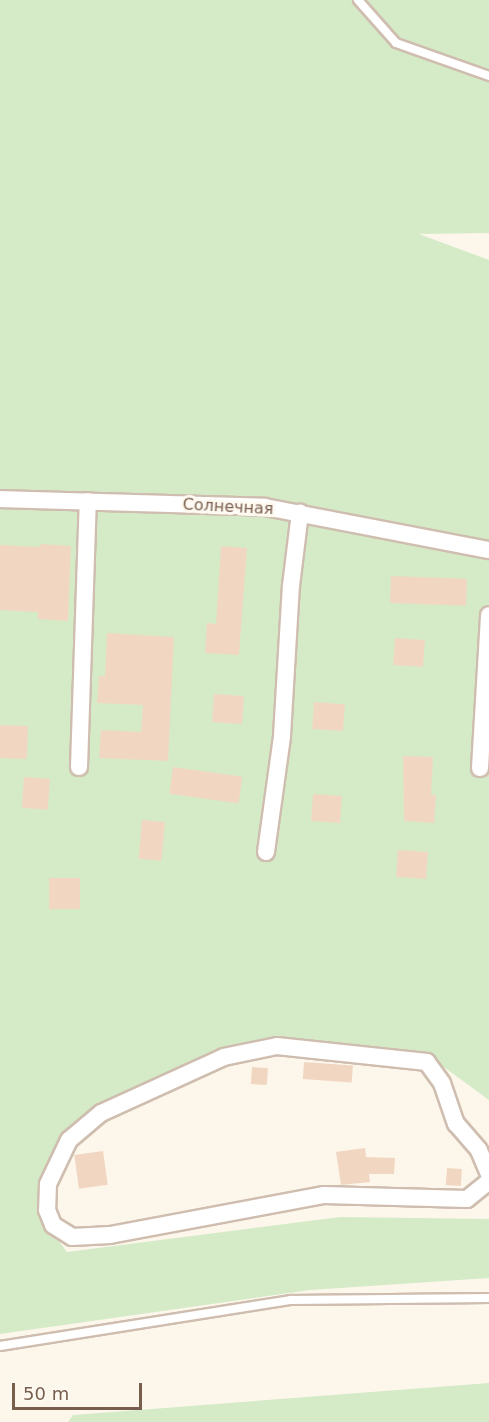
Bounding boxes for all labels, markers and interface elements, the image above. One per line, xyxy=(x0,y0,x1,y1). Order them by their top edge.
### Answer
street label: Солнечная xyxy=(182,495,274,519)
scale bar xyxy=(15,1371,146,1409)
text: 50 m xyxy=(23,1383,69,1404)

